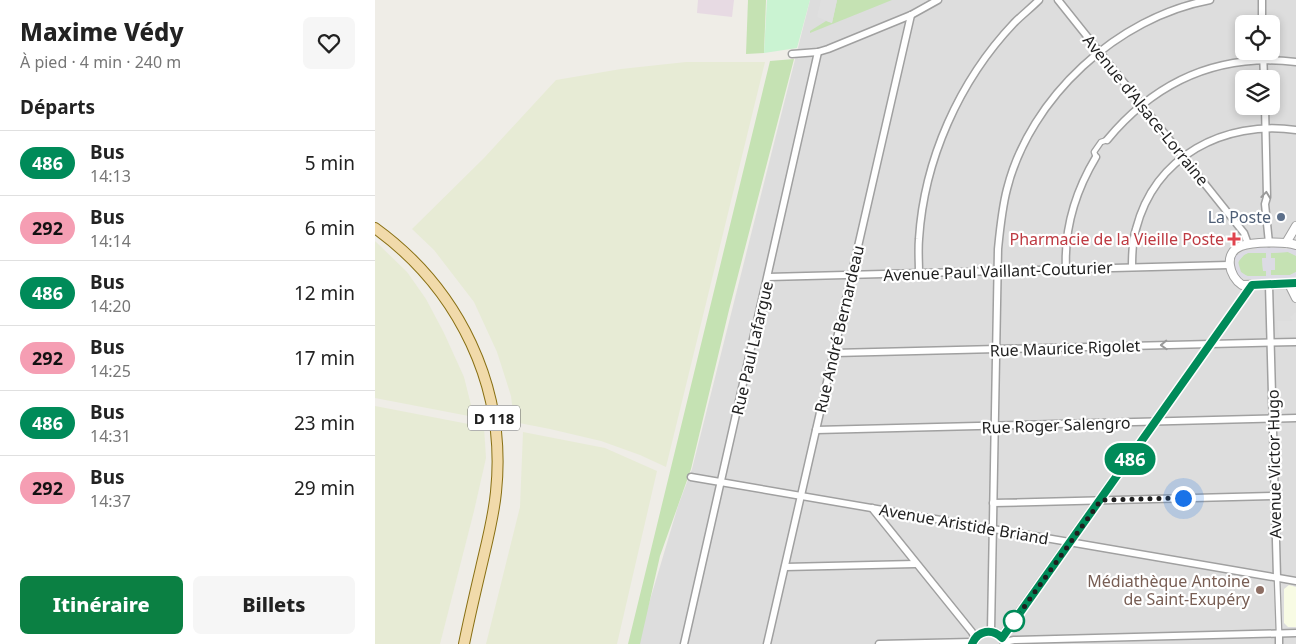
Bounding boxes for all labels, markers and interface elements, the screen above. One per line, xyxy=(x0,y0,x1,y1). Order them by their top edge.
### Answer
text: Maxime Védy xyxy=(20,15,184,48)
map controls xyxy=(1235,15,1280,115)
button: locate xyxy=(1235,15,1280,60)
button: heart xyxy=(303,17,355,69)
street label: Avenue d'Alsace-Lorraine xyxy=(1078,30,1214,190)
text: À pied · 4 min · 240 m xyxy=(20,51,181,73)
button: layers xyxy=(1235,70,1280,115)
text: Départs xyxy=(20,94,95,120)
text: Bus xyxy=(90,139,125,165)
text: 5 min xyxy=(305,150,355,176)
text: 486 xyxy=(32,151,63,175)
text: 14:13 xyxy=(90,165,131,187)
one-way arrow xyxy=(1260,191,1271,199)
text: Bus xyxy=(90,204,125,230)
place label: La Poste xyxy=(1208,206,1271,228)
marker: La Poste xyxy=(1275,211,1287,223)
text: 6 min xyxy=(305,215,355,241)
text: 292 xyxy=(32,216,63,240)
place label: Pharmacie de la Vieille Poste xyxy=(1009,228,1224,250)
text: 14:14 xyxy=(90,230,131,252)
marker: Pharmacie de la Vieille Poste xyxy=(1228,233,1240,245)
street label: Rue André Bernardeau xyxy=(809,243,869,415)
street label: Avenue Paul Vaillant-Couturier xyxy=(883,256,1113,286)
text: Bus xyxy=(90,269,125,295)
street label: Rue Paul Lafargue xyxy=(726,279,778,417)
text: 12 min xyxy=(294,280,355,306)
text: 486 xyxy=(32,281,63,305)
text: 14:20 xyxy=(90,295,131,317)
text: Bus xyxy=(90,334,125,360)
street label: Rue Maurice Rigolet xyxy=(989,334,1141,362)
one-way arrow xyxy=(1159,340,1167,350)
text: 17 min xyxy=(294,345,355,371)
text: 292 xyxy=(32,346,63,370)
text: 14:25 xyxy=(90,360,131,382)
street label: Avenue Victor Hugo xyxy=(1262,389,1286,539)
text: Bus xyxy=(90,399,125,425)
road number: D 118 xyxy=(468,406,520,430)
text: 23 min xyxy=(294,410,355,436)
text: 486 xyxy=(32,411,63,435)
street label: Rue Roger Salengro xyxy=(981,411,1131,439)
text: 14:31 xyxy=(90,425,131,447)
line badge: 486 xyxy=(1101,443,1159,475)
text: 486 xyxy=(1115,447,1145,471)
text: Bus xyxy=(90,464,125,490)
text: 29 min xyxy=(294,475,355,501)
text: 292 xyxy=(32,476,63,500)
your location xyxy=(1171,486,1196,511)
text: 14:37 xyxy=(90,490,131,512)
street label: Avenue Aristide Briand xyxy=(878,498,1050,550)
place label: Médiathèque Antoine de Saint-Exupéry xyxy=(1087,570,1251,610)
button: Itinéraire xyxy=(20,576,183,634)
button: Billets xyxy=(193,576,355,634)
marker: Médiathèque Antoine de Saint-Exupéry xyxy=(1254,584,1266,596)
unlabelled marker xyxy=(1003,610,1025,632)

